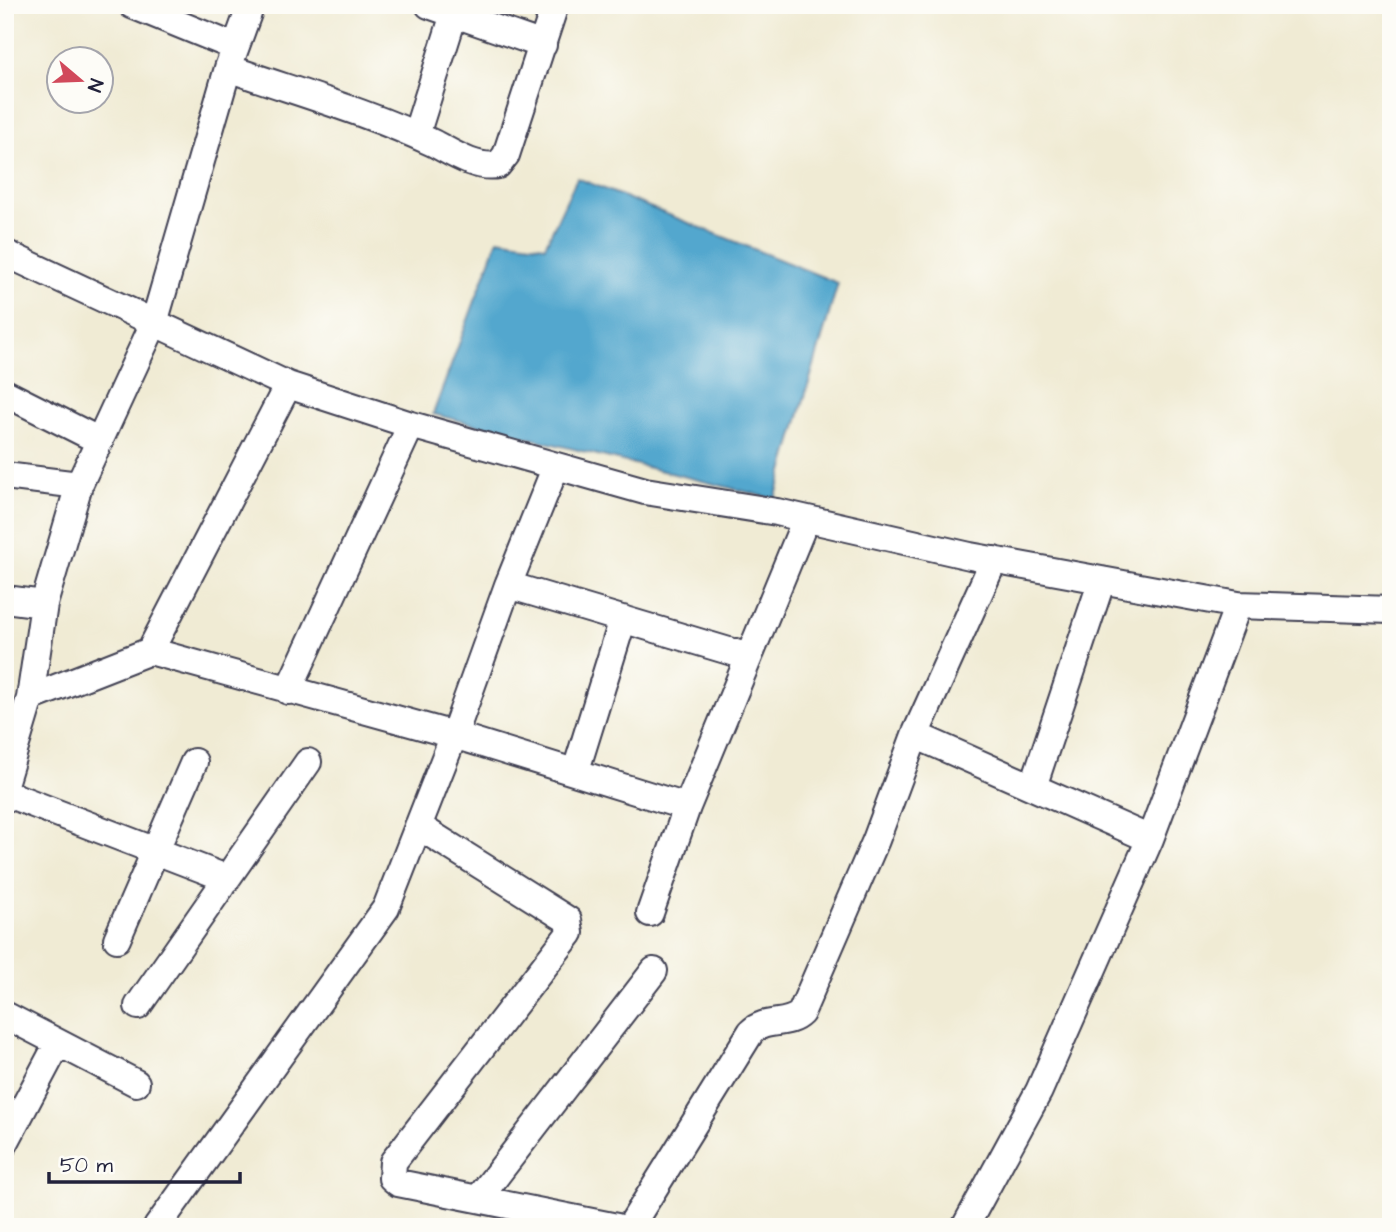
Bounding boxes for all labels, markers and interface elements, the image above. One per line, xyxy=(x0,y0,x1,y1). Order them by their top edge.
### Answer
north arrow xyxy=(46,46,116,116)
text: N xyxy=(80,75,109,95)
scale bar xyxy=(49,1141,240,1185)
text: 50 m xyxy=(60,1151,114,1180)

